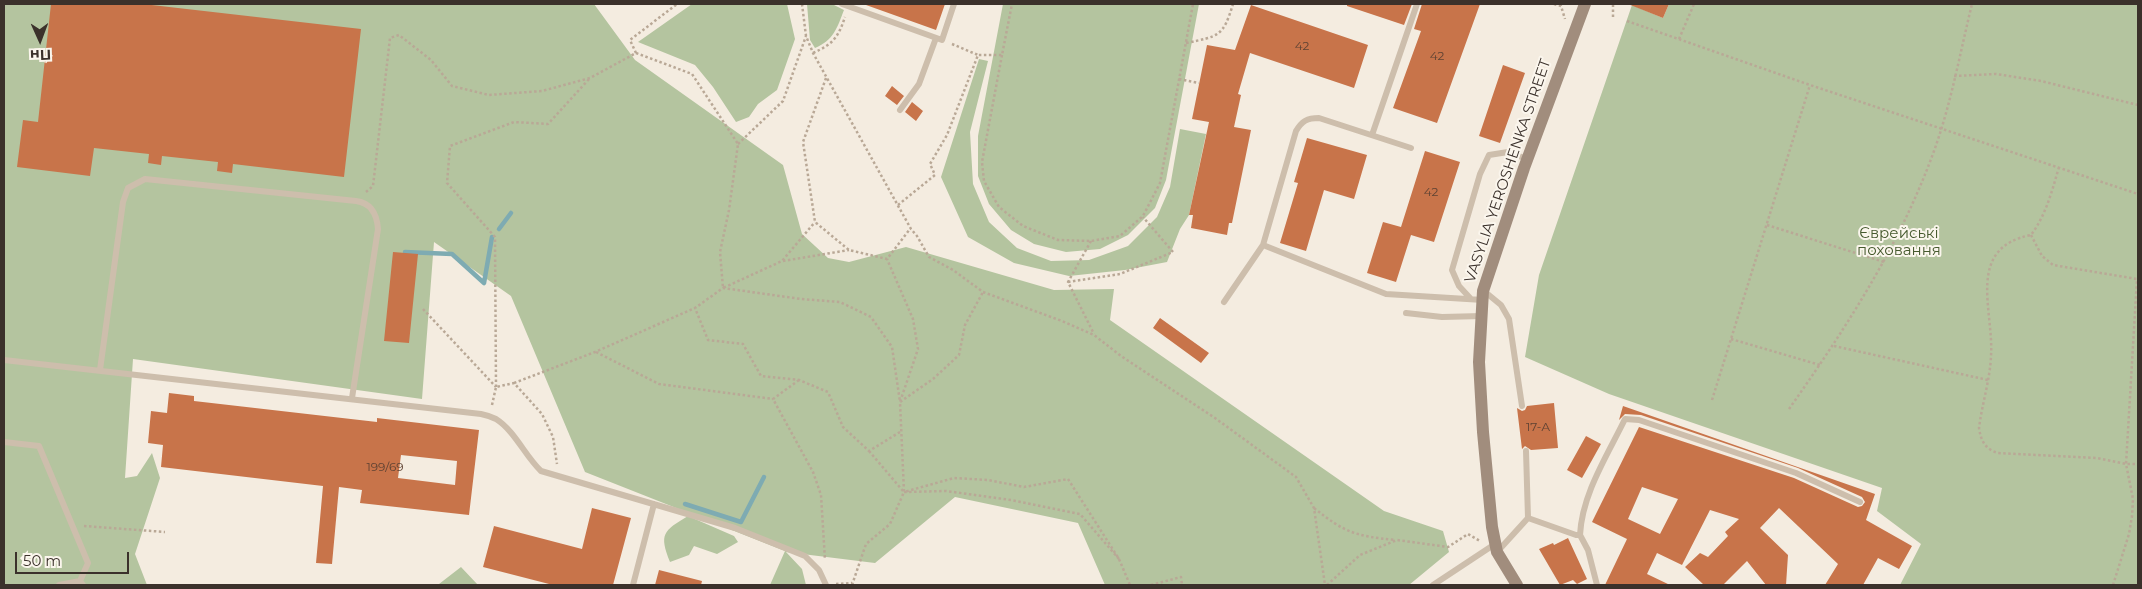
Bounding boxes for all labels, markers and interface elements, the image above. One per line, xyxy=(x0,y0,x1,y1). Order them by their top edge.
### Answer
north arrow xyxy=(15,15,65,65)
house number: 42 xyxy=(1295,39,1309,53)
text: Пн xyxy=(30,46,51,64)
house number: 42 xyxy=(1430,49,1444,63)
street label: VASYLIA YEROSHENKA STREET xyxy=(1461,57,1555,285)
house number: 42 xyxy=(1424,185,1438,199)
park label: Єврейські поховання xyxy=(1857,225,1941,260)
house number: 17-А xyxy=(1526,420,1550,434)
house number: 199/69 xyxy=(366,460,404,474)
scale bar xyxy=(18,542,131,574)
text: 50 m xyxy=(23,551,61,570)

